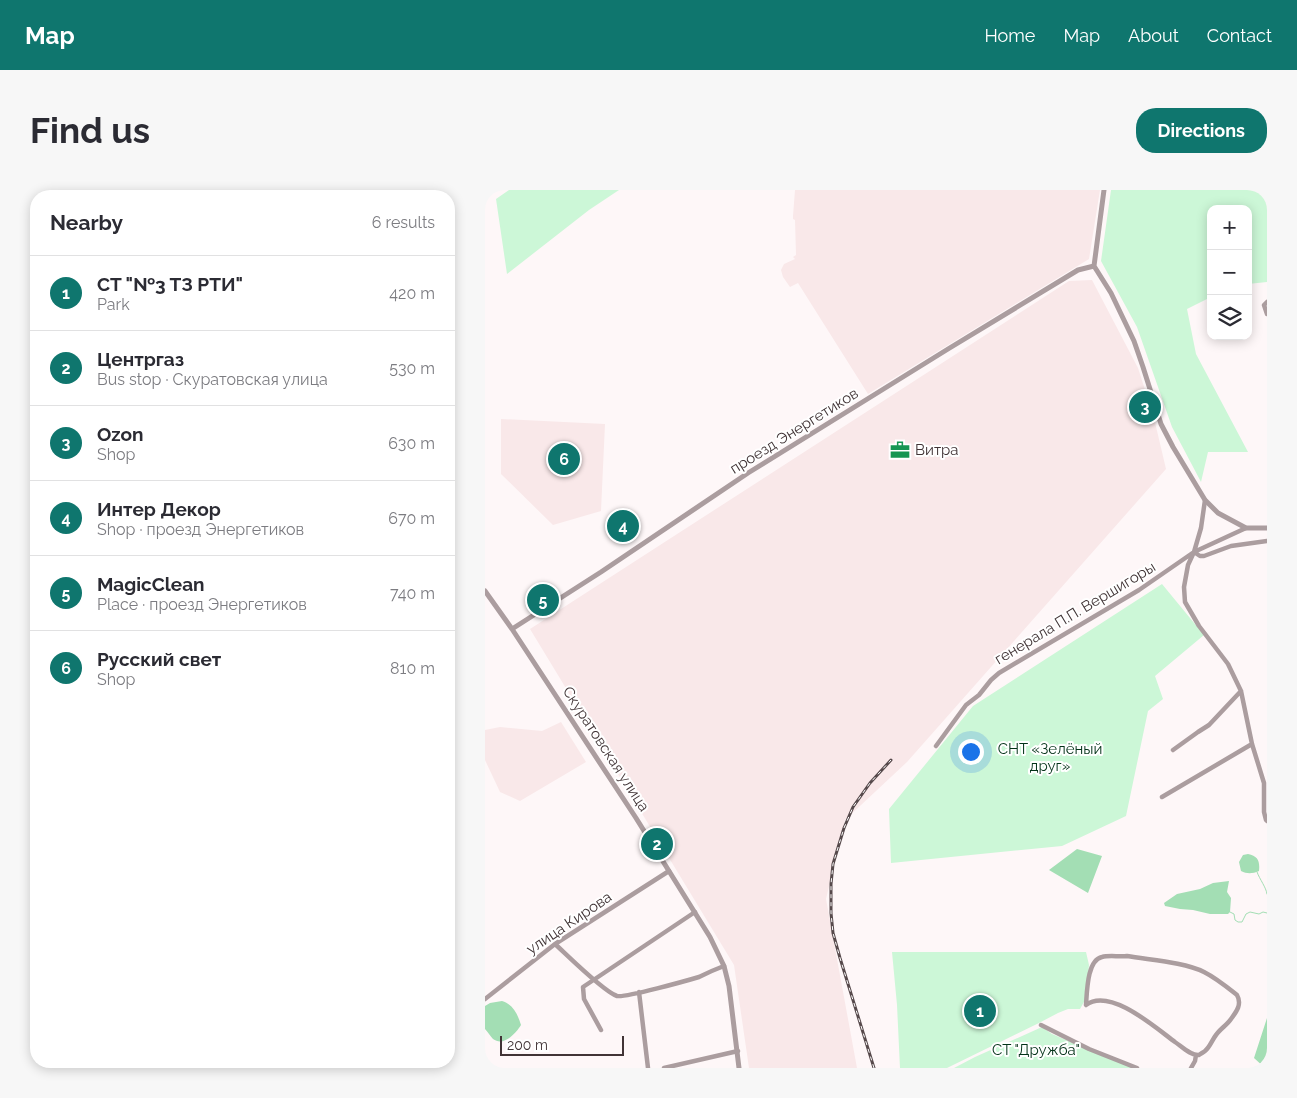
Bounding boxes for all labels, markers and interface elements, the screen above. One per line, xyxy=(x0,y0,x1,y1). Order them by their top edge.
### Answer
text: Map xyxy=(25,21,75,50)
text: Home xyxy=(984,25,1035,46)
text: Map xyxy=(1063,25,1100,46)
text: About xyxy=(1128,25,1179,46)
text: Contact xyxy=(1207,25,1272,46)
button: Directions xyxy=(1136,108,1267,153)
text: Find us xyxy=(30,110,150,151)
map controls xyxy=(1207,205,1252,340)
button: + xyxy=(1207,205,1252,250)
text: Nearby xyxy=(50,210,123,235)
text: 6 results xyxy=(372,213,435,232)
button: − xyxy=(1207,250,1252,295)
text: СТ "№3 ТЗ РТИ" xyxy=(97,273,243,295)
text: 1 xyxy=(62,284,70,303)
text: 420 m xyxy=(389,284,435,303)
text: Park xyxy=(97,295,130,314)
button: layers xyxy=(1207,295,1252,340)
text: Центргаз xyxy=(97,348,184,370)
text: 2 xyxy=(61,359,71,378)
text: 530 m xyxy=(389,359,435,378)
text: Bus stop · Скуратовская улица xyxy=(97,370,328,389)
street label: проезд Энергетиков xyxy=(727,384,861,478)
pin: 3 xyxy=(1129,388,1161,426)
text: Ozon xyxy=(97,423,144,445)
text: 3 xyxy=(62,434,70,453)
text: 630 m xyxy=(388,434,435,453)
office icon: Витра xyxy=(889,439,911,461)
pin: 6 xyxy=(548,440,580,478)
place label: Витра xyxy=(915,441,959,459)
text: Shop xyxy=(97,445,135,464)
text: Интер Декор xyxy=(97,498,221,520)
pin: 4 xyxy=(607,507,639,545)
text: 4 xyxy=(61,509,71,528)
text: 670 m xyxy=(388,509,435,528)
text: Shop · проезд Энергетиков xyxy=(97,520,304,539)
street label: генерала П.П. Вершигоры xyxy=(991,558,1159,668)
text: MagicClean xyxy=(97,573,205,595)
pin: 5 xyxy=(527,581,559,619)
text: 5 xyxy=(62,584,70,603)
text: 740 m xyxy=(390,584,435,603)
text: Place · проезд Энергетиков xyxy=(97,595,307,614)
text: Русский свет xyxy=(97,648,221,670)
text: 6 xyxy=(61,659,71,678)
text: 810 m xyxy=(390,659,435,678)
text: Shop xyxy=(97,670,135,689)
street label: Скуратовская улица xyxy=(559,683,653,815)
your location xyxy=(958,739,984,765)
park label: СНТ «Зелёный друг» xyxy=(998,740,1102,775)
pin: 2 xyxy=(641,825,673,863)
street label: улица Кирова xyxy=(523,888,615,958)
pin: 1 xyxy=(964,992,996,1030)
scale bar xyxy=(500,1033,624,1056)
text: 200 m xyxy=(507,1037,548,1053)
park label: СТ "Дружба" xyxy=(992,1041,1080,1059)

